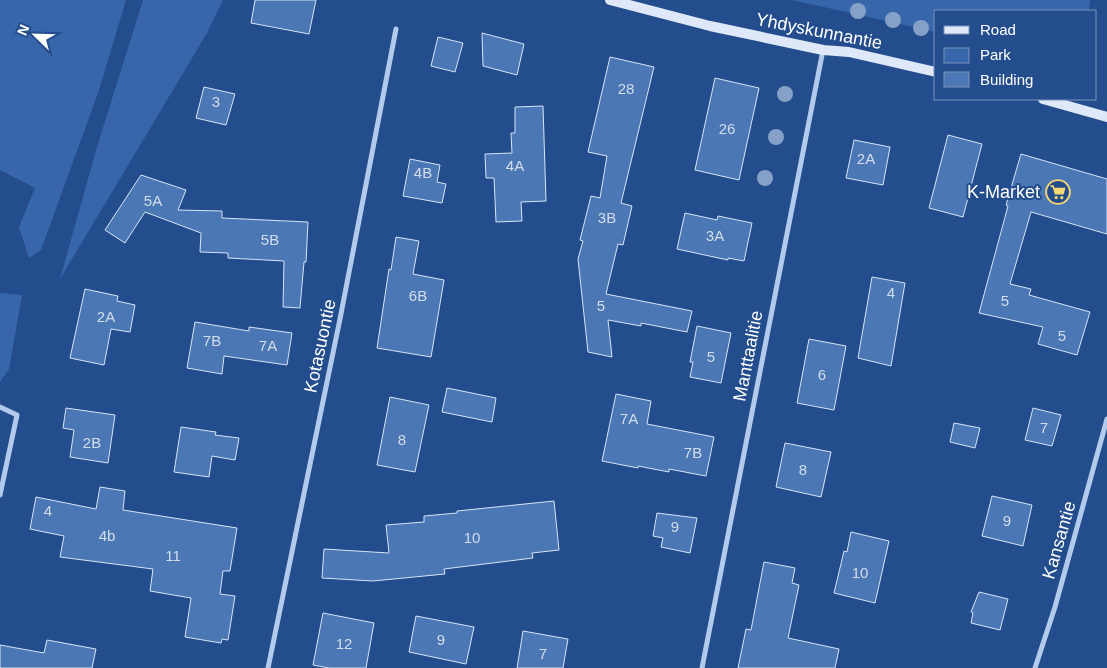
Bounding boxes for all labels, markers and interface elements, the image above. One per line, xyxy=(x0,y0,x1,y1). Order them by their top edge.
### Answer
street label: Yhdyskunnantie xyxy=(754,9,884,53)
north arrow xyxy=(10,10,60,60)
legend xyxy=(934,10,1097,100)
text: Road xyxy=(980,21,1016,38)
text: N xyxy=(14,22,32,38)
text: Park xyxy=(980,46,1011,63)
text: Building xyxy=(980,71,1033,88)
house number: 28 xyxy=(618,80,634,97)
house number: 3 xyxy=(212,93,220,110)
house number: 26 xyxy=(719,120,735,137)
house number: 2A xyxy=(857,150,875,167)
house number: 4A xyxy=(506,157,524,174)
house number: 4B xyxy=(414,164,432,181)
supermarket icon: K-Market xyxy=(1045,179,1071,205)
place label: K-Market xyxy=(967,182,1040,202)
house number: 5A xyxy=(144,192,162,209)
house number: 3B xyxy=(598,209,616,226)
house number: 3A xyxy=(706,227,724,244)
house number: 5B xyxy=(261,231,279,248)
house number: 4 xyxy=(887,284,895,301)
house number: 6B xyxy=(409,287,427,304)
house number: 5 xyxy=(1001,292,1009,309)
street label: Kotasuontie xyxy=(300,297,340,395)
house number: 5 xyxy=(597,297,605,314)
house number: 2A xyxy=(97,308,115,325)
street label: Manttaalitie xyxy=(729,309,767,403)
house number: 5 xyxy=(1058,327,1066,344)
house number: 7B xyxy=(203,332,221,349)
house number: 7A xyxy=(259,337,277,354)
house number: 5 xyxy=(707,348,715,365)
house number: 6 xyxy=(818,366,826,383)
house number: 7A xyxy=(620,410,638,427)
house number: 7 xyxy=(1040,419,1048,436)
house number: 8 xyxy=(398,431,406,448)
house number: 2B xyxy=(83,434,101,451)
house number: 7B xyxy=(684,444,702,461)
house number: 8 xyxy=(799,461,807,478)
street label: Kansantie xyxy=(1038,499,1080,581)
house number: 4 xyxy=(44,502,52,519)
house number: 9 xyxy=(1003,512,1011,529)
house number: 9 xyxy=(671,518,679,535)
house number: 4b xyxy=(99,527,115,544)
house number: 10 xyxy=(464,529,480,546)
house number: 11 xyxy=(165,547,181,564)
house number: 10 xyxy=(852,564,868,581)
house number: 9 xyxy=(437,631,445,648)
house number: 12 xyxy=(336,635,352,652)
house number: 7 xyxy=(539,645,547,662)

